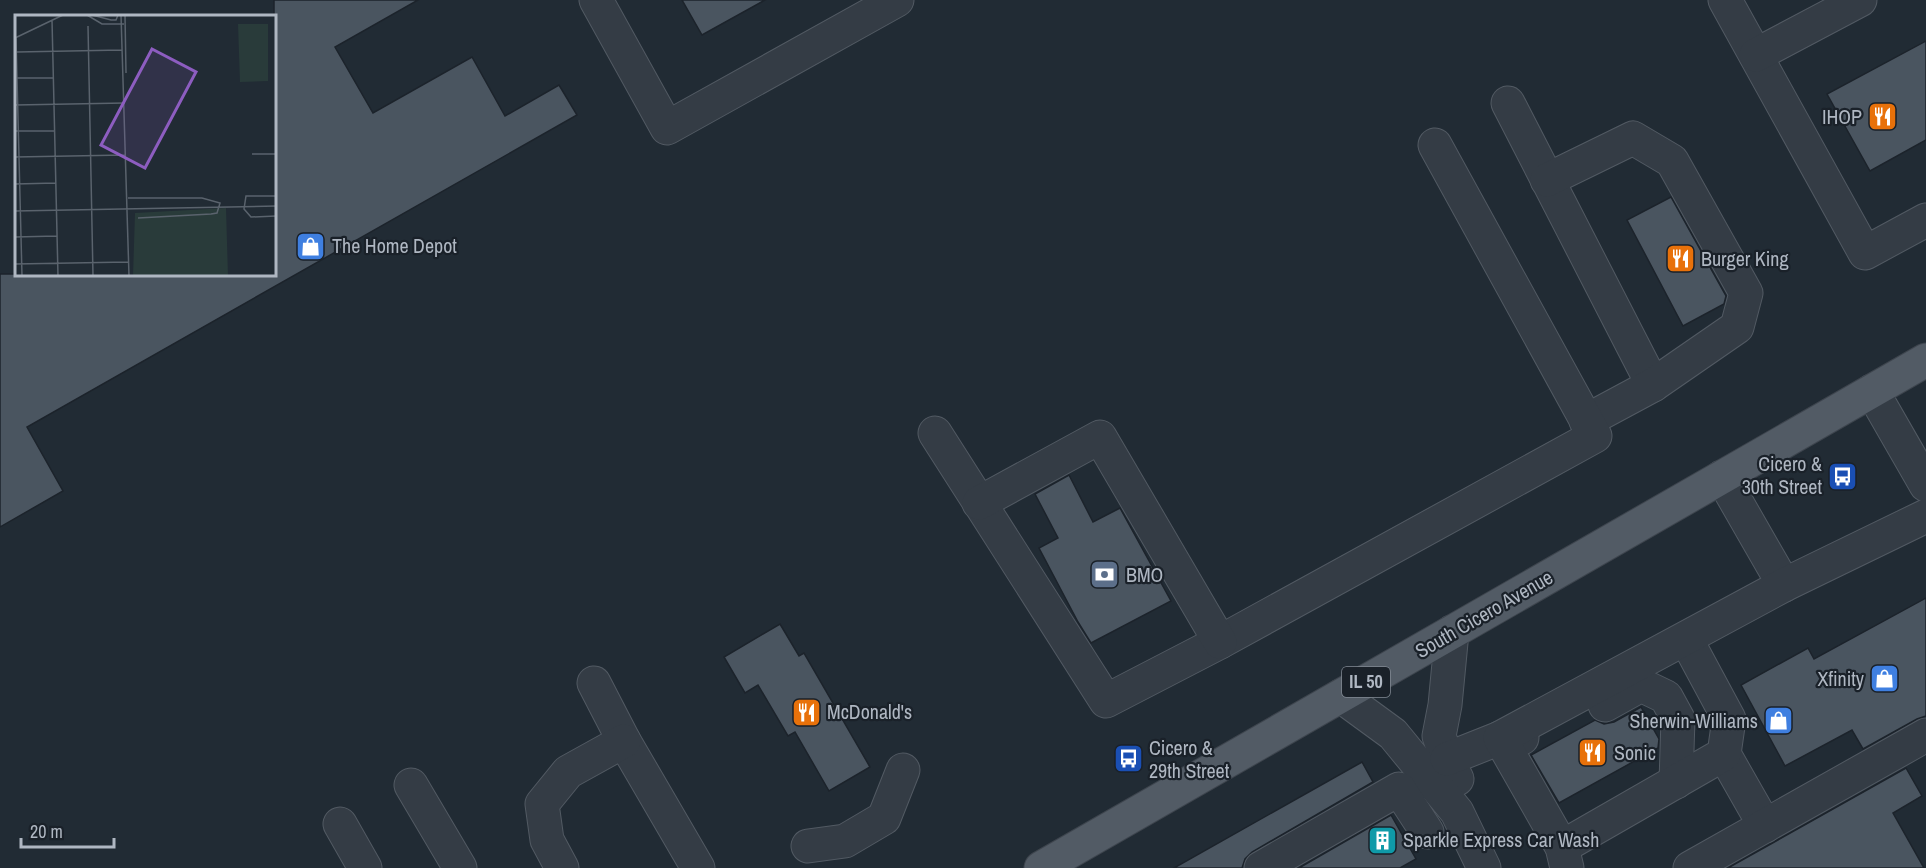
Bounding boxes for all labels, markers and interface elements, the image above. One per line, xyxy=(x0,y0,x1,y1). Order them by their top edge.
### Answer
inset map xyxy=(15,15,276,276)
restaurant icon: IHOP xyxy=(1867,101,1899,133)
place label: IHOP xyxy=(1822,103,1862,130)
shop icon: The Home Depot xyxy=(295,230,327,262)
place label: The Home Depot xyxy=(332,232,457,259)
restaurant icon: Burger King xyxy=(1664,243,1696,275)
place label: Burger King xyxy=(1701,245,1789,272)
place label: Cicero & 30th Street xyxy=(1742,450,1822,500)
bus stop icon: Cicero & 30th Street xyxy=(1827,460,1859,492)
bank icon: BMO xyxy=(1089,559,1121,591)
place label: BMO xyxy=(1126,561,1163,588)
street label: South Cicero Avenue xyxy=(1410,563,1558,664)
shop icon: Xfinity xyxy=(1869,663,1901,695)
place label: Xfinity xyxy=(1818,665,1865,692)
road number: IL 50 xyxy=(1342,667,1390,697)
restaurant icon: McDonald's xyxy=(790,696,822,728)
place label: McDonald's xyxy=(827,698,912,725)
shop icon: Sherwin-Williams xyxy=(1763,705,1795,737)
place label: Sherwin-Williams xyxy=(1630,707,1758,734)
place label: Cicero & 29th Street xyxy=(1149,734,1230,784)
restaurant icon: Sonic xyxy=(1577,737,1609,769)
place label: Sonic xyxy=(1614,739,1656,766)
bus stop icon: Cicero & 29th Street xyxy=(1112,743,1144,775)
scale bar xyxy=(21,811,114,849)
text: 20 m xyxy=(30,819,63,844)
building icon: Sparkle Express Car Wash xyxy=(1366,824,1398,856)
place label: Sparkle Express Car Wash xyxy=(1403,826,1599,853)

